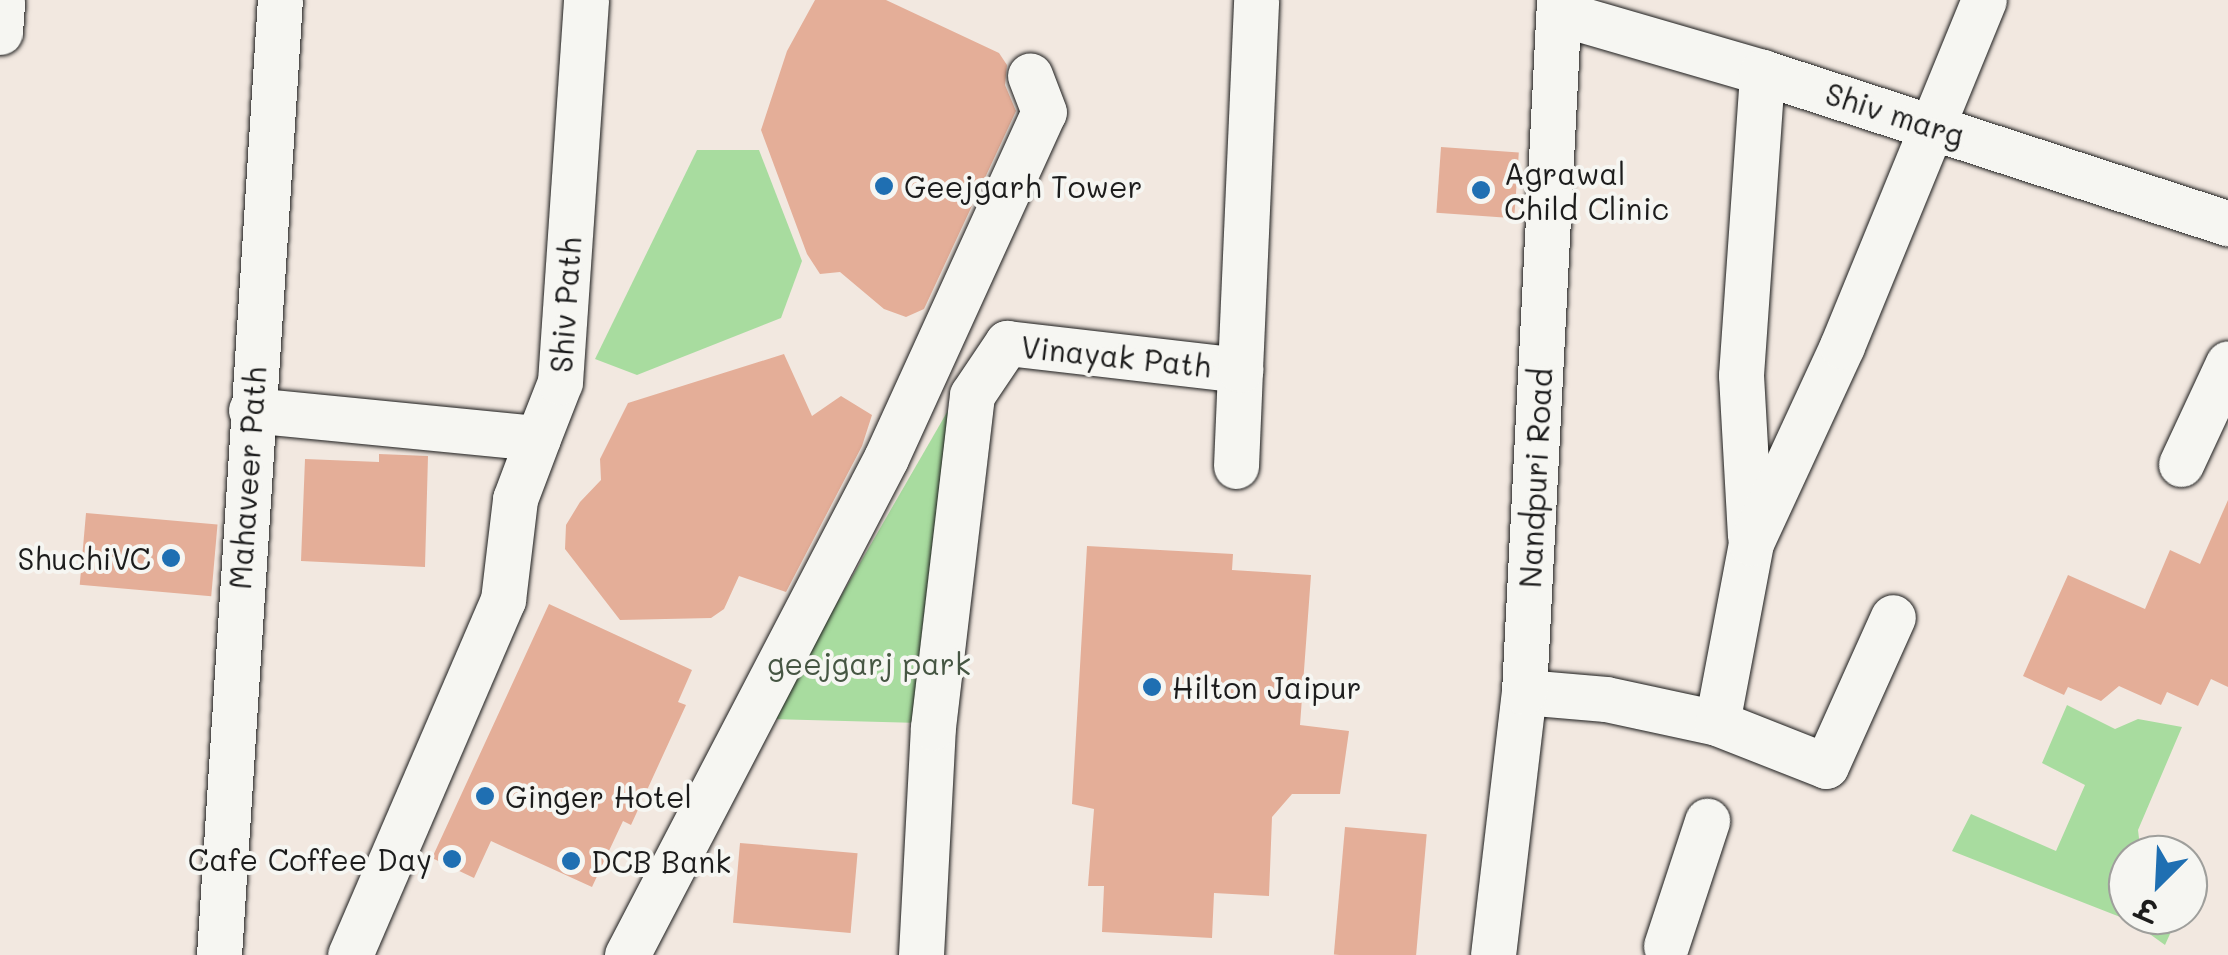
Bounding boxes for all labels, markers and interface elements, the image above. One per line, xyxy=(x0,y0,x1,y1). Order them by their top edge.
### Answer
street label: Shiv marg xyxy=(1821,75,1969,153)
place label: Agrawal Child Clinic xyxy=(1504,155,1669,226)
place label: Geejgarh Tower xyxy=(904,168,1143,204)
marker: Geejgarh Tower xyxy=(873,175,895,197)
marker: Agrawal Child Clinic xyxy=(1468,177,1494,203)
street label: Shiv Path xyxy=(542,236,588,374)
street label: Vinayak Path xyxy=(1019,328,1213,384)
street label: Mahaveer Path xyxy=(221,366,273,590)
street label: Nandpuri Road xyxy=(1511,367,1559,589)
place label: ShuchiVC xyxy=(18,540,151,576)
marker: ShuchiVC xyxy=(160,547,182,569)
park label: geejgarj park xyxy=(767,645,971,681)
place label: Hilton Jaipur xyxy=(1172,669,1362,705)
marker: Hilton Jaipur xyxy=(1141,676,1163,698)
place label: Ginger Hotel xyxy=(505,778,692,814)
marker: Ginger Hotel xyxy=(474,785,496,807)
north arrow xyxy=(2108,835,2208,935)
place label: Cafe Coffee Day xyxy=(188,841,432,877)
place label: DCB Bank xyxy=(591,843,731,879)
marker: Cafe Coffee Day xyxy=(441,848,463,870)
marker: DCB Bank xyxy=(560,850,582,872)
text: उ xyxy=(2131,890,2162,931)

